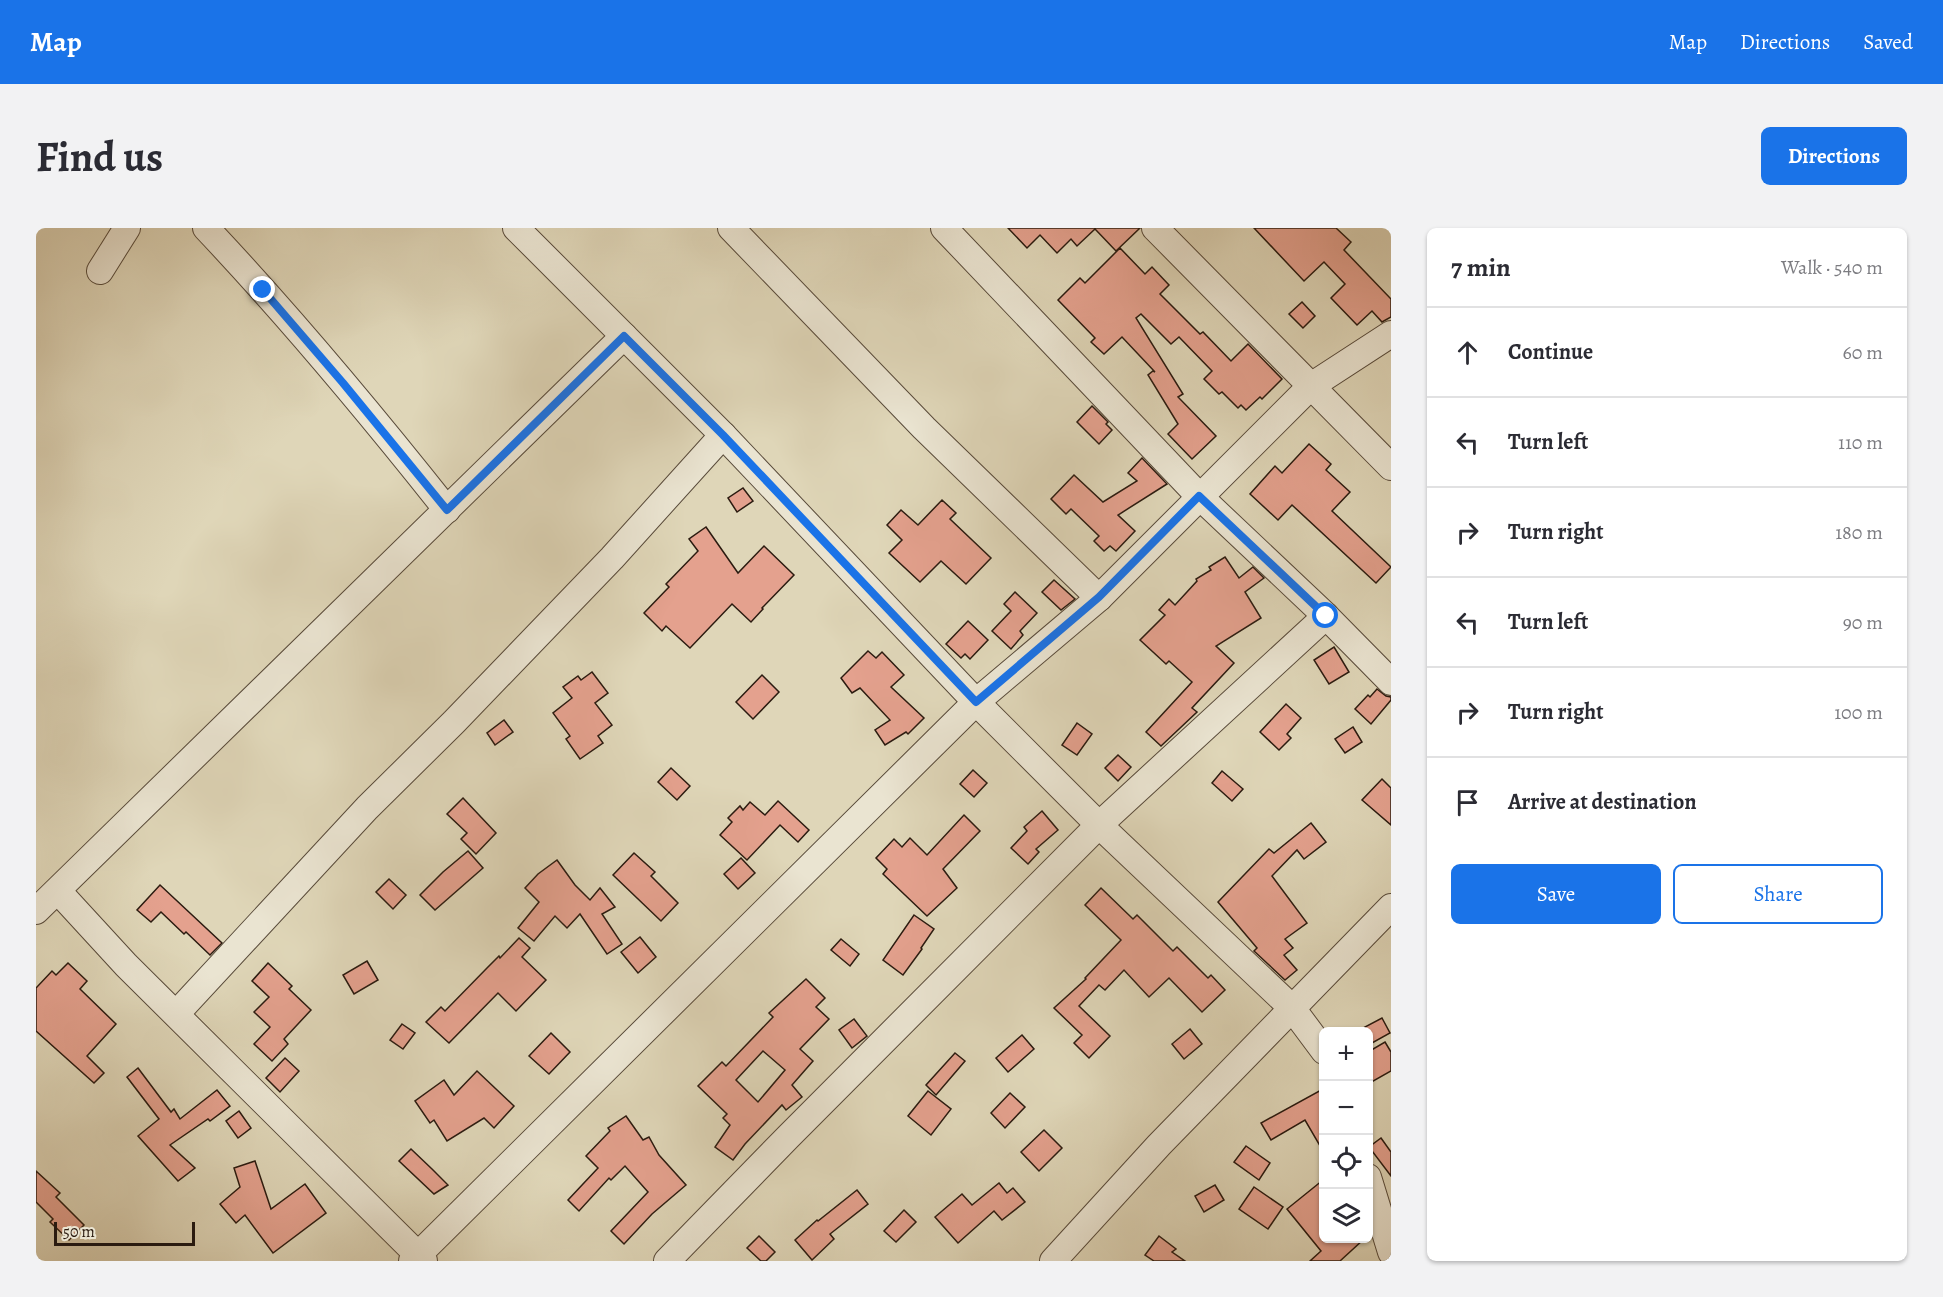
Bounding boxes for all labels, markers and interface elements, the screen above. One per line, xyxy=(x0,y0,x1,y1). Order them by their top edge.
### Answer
text: Map xyxy=(30,23,82,61)
text: Map xyxy=(1669,28,1707,56)
text: Directions xyxy=(1740,28,1830,56)
text: Saved xyxy=(1863,28,1913,56)
button: Directions xyxy=(1761,127,1907,185)
text: Find us xyxy=(36,128,163,185)
text: 7 min xyxy=(1451,250,1511,285)
text: Walk · 540 m xyxy=(1781,254,1883,281)
route end xyxy=(249,276,275,302)
icon: ahead xyxy=(1451,336,1484,369)
text: Continue xyxy=(1508,337,1593,367)
text: 60 m xyxy=(1843,339,1883,366)
icon: left xyxy=(1451,426,1484,459)
text: Turn left xyxy=(1508,427,1588,457)
text: 110 m xyxy=(1838,429,1883,456)
icon: right xyxy=(1451,516,1484,549)
text: Turn right xyxy=(1508,517,1604,547)
text: 180 m xyxy=(1835,519,1883,546)
route start xyxy=(1312,602,1338,628)
icon: left xyxy=(1451,606,1484,639)
text: Turn left xyxy=(1508,607,1588,637)
text: 90 m xyxy=(1843,609,1883,636)
icon: right xyxy=(1451,696,1484,729)
text: Turn right xyxy=(1508,697,1604,727)
text: 100 m xyxy=(1834,699,1883,726)
icon: arrive xyxy=(1451,786,1484,819)
text: Arrive at destination xyxy=(1508,787,1697,817)
button: Save xyxy=(1451,864,1661,924)
button: Share xyxy=(1673,864,1883,924)
map controls xyxy=(1319,1027,1373,1243)
button: + xyxy=(1319,1027,1373,1081)
button: − xyxy=(1319,1081,1373,1135)
button: locate xyxy=(1319,1135,1373,1189)
button: layers xyxy=(1319,1189,1373,1243)
scale bar xyxy=(54,1219,195,1246)
text: 50 m xyxy=(63,1221,95,1243)

